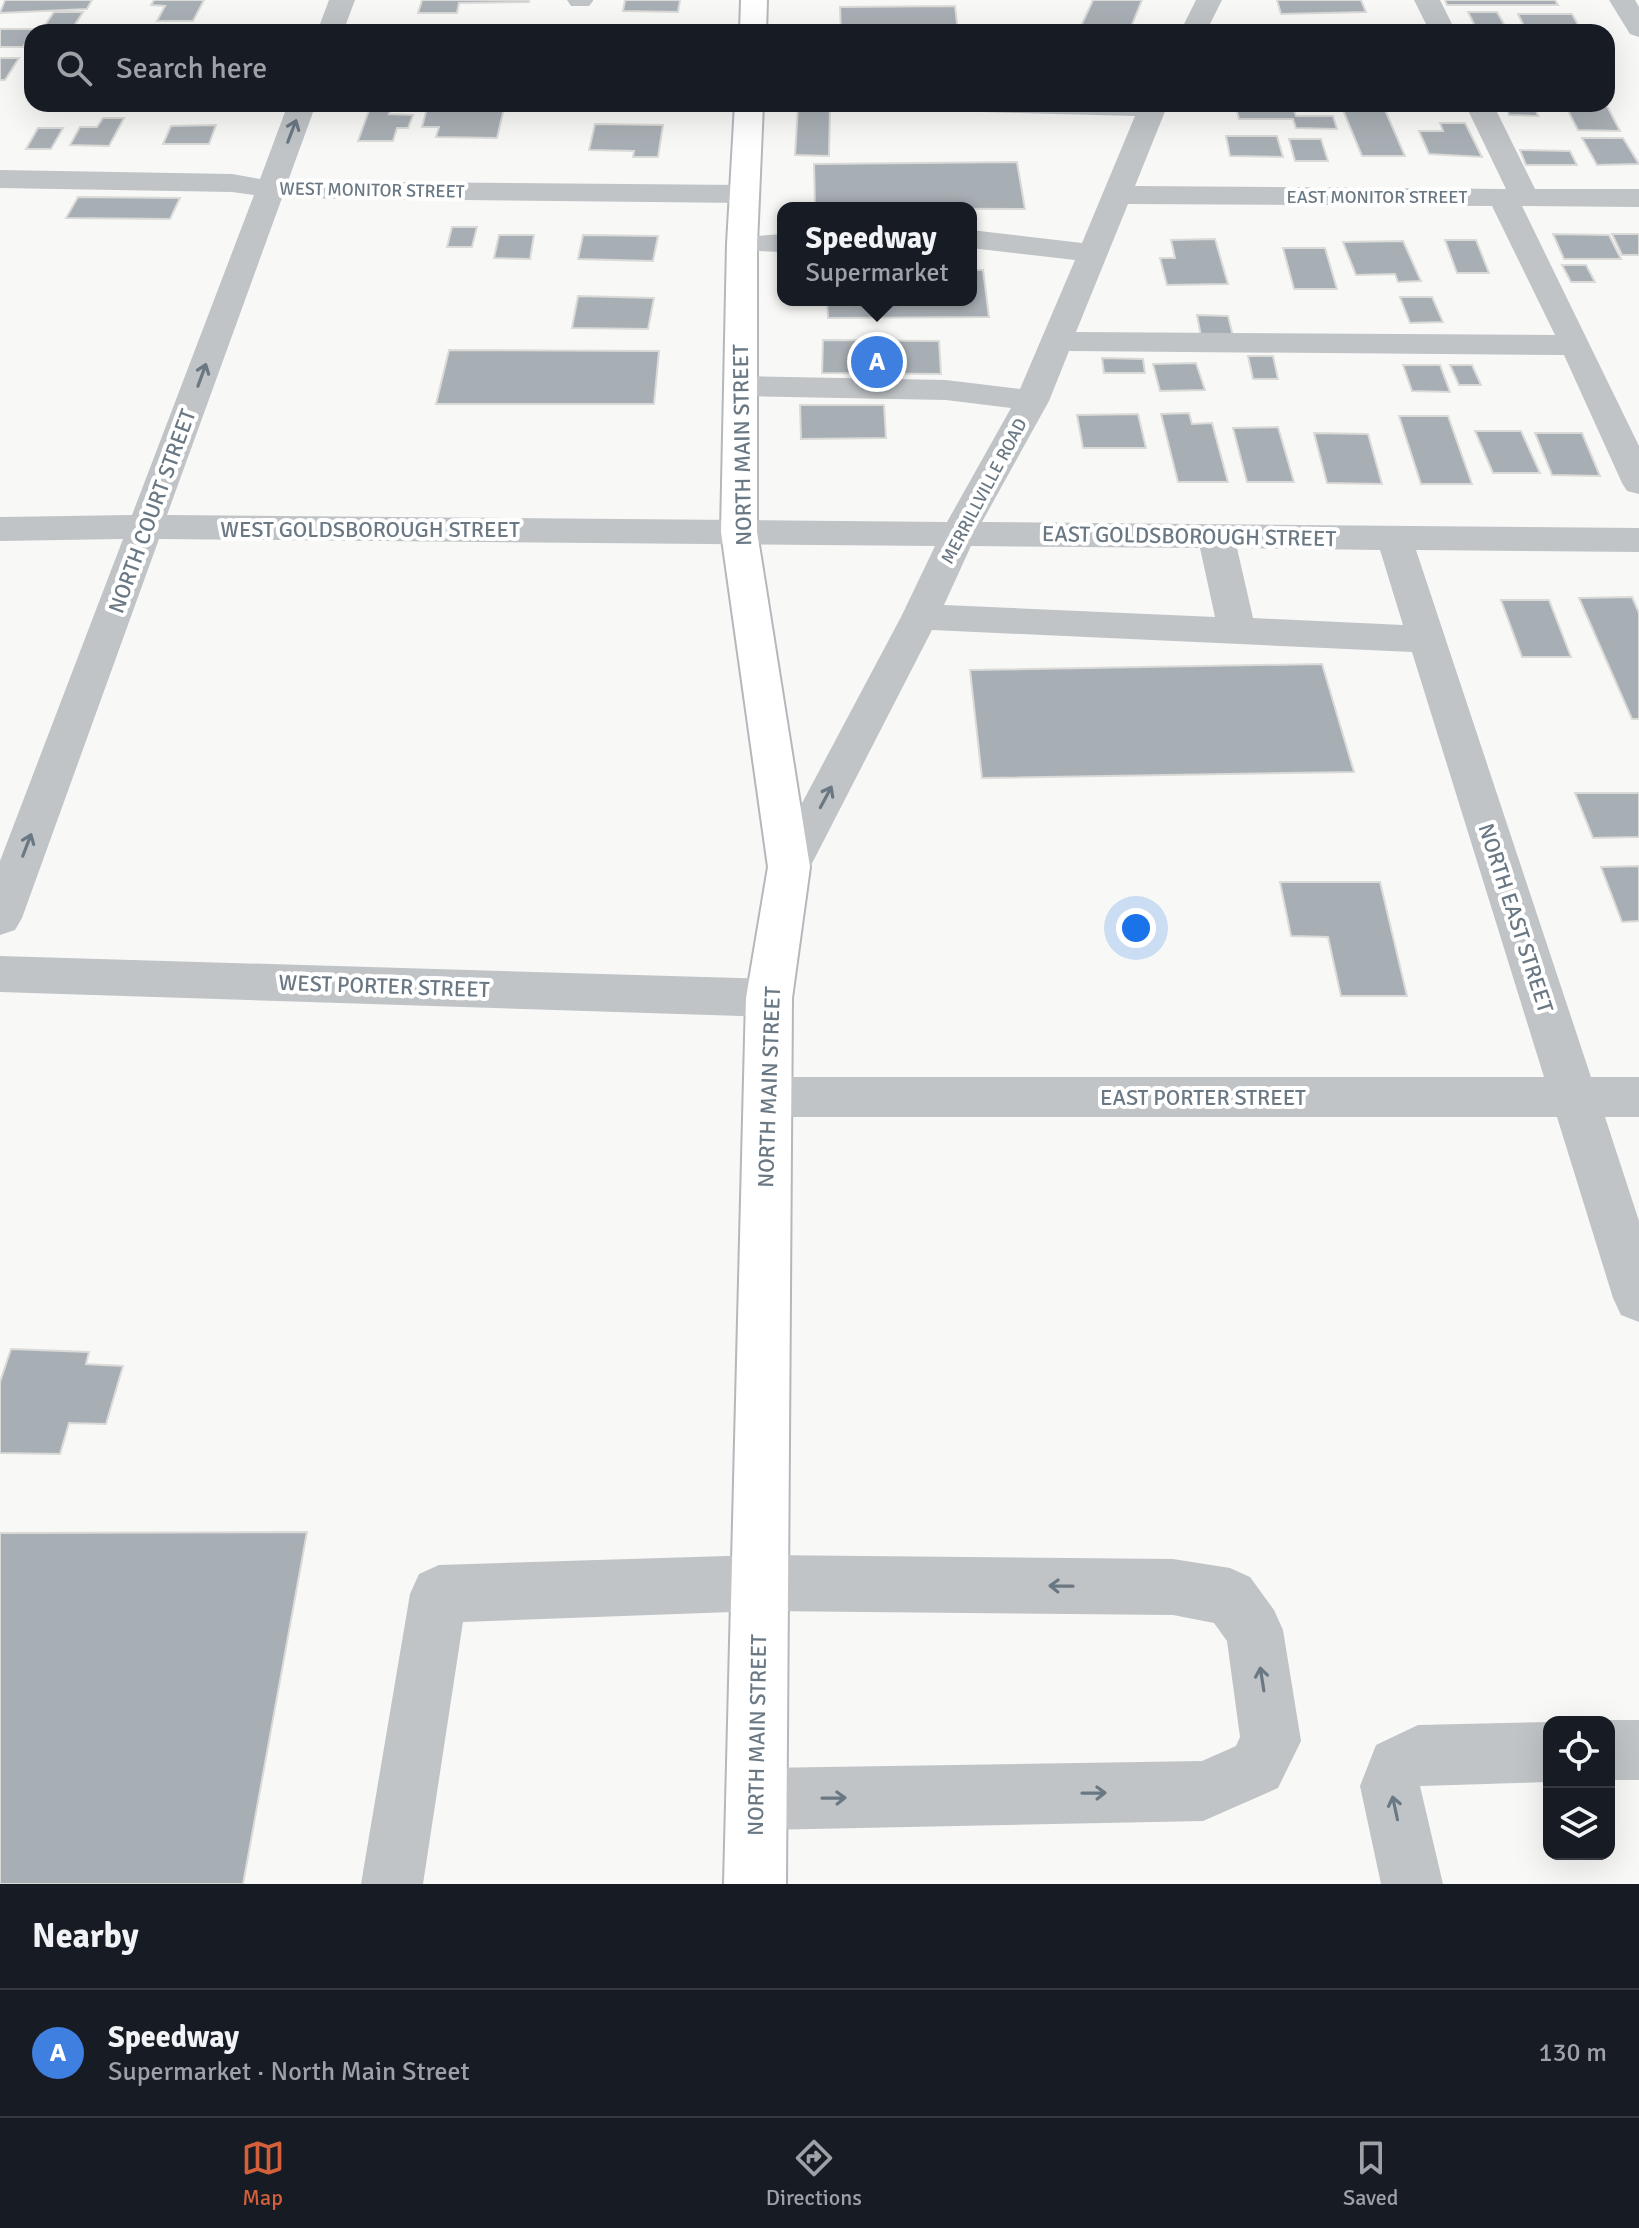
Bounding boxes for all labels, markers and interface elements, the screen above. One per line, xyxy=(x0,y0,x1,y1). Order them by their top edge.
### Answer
search box xyxy=(24,24,1615,112)
icon: search xyxy=(52,46,96,90)
text: Search here xyxy=(116,50,267,87)
one-way arrow xyxy=(285,119,300,144)
street label: WEST MONITOR STREET xyxy=(279,177,465,203)
street label: EAST MONITOR STREET xyxy=(1287,186,1468,208)
popup xyxy=(777,202,977,306)
text: Speedway xyxy=(805,220,937,257)
text: Supermarket xyxy=(805,257,949,289)
pin: A xyxy=(851,332,903,392)
street label: NORTH MAIN STREET xyxy=(727,344,757,546)
one-way arrow xyxy=(196,363,210,388)
street label: NORTH COURT STREET xyxy=(103,405,202,617)
street label: MERRILLVILLE ROAD xyxy=(936,414,1032,568)
street label: WEST GOLDSBOROUGH STREET xyxy=(220,516,520,543)
street label: EAST GOLDSBOROUGH STREET xyxy=(1042,520,1337,552)
one-way arrow xyxy=(818,786,834,810)
street label: NORTH EAST STREET xyxy=(1473,820,1559,1016)
one-way arrow xyxy=(21,833,35,858)
your location xyxy=(1116,908,1156,948)
street label: WEST PORTER STREET xyxy=(278,969,490,1003)
street label: NORTH MAIN STREET xyxy=(752,986,786,1188)
street label: EAST PORTER STREET xyxy=(1100,1084,1306,1111)
one-way arrow xyxy=(1048,1578,1075,1594)
street label: NORTH MAIN STREET xyxy=(742,1634,772,1836)
one-way arrow xyxy=(1254,1667,1269,1692)
map controls xyxy=(1543,1716,1615,1860)
button: locate xyxy=(1543,1716,1615,1788)
one-way arrow xyxy=(1080,1785,1107,1801)
button: layers xyxy=(1543,1788,1615,1860)
one-way arrow xyxy=(820,1790,847,1805)
one-way arrow xyxy=(1387,1795,1402,1821)
text: Nearby xyxy=(32,1915,139,1957)
text: Speedway xyxy=(108,2019,239,2056)
text: A xyxy=(50,2037,66,2069)
text: 130 m xyxy=(1538,2037,1607,2069)
text: Supermarket · North Main Street xyxy=(108,2056,470,2088)
tab: Map xyxy=(241,2136,285,2211)
tab: Directions xyxy=(766,2136,862,2211)
tab: Saved xyxy=(1343,2136,1398,2211)

